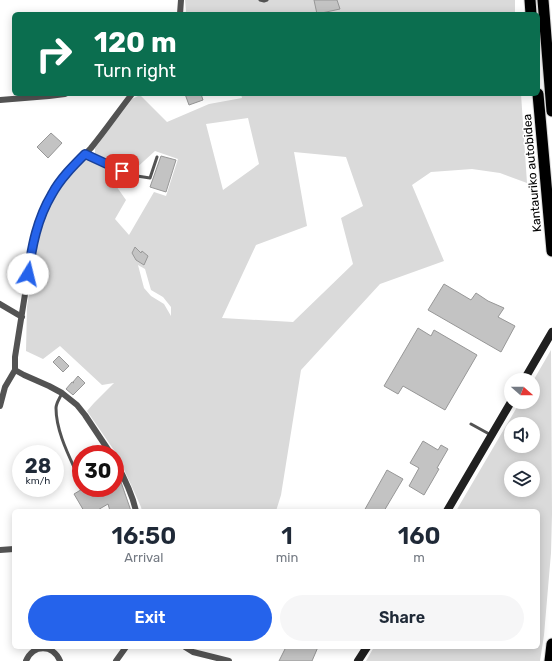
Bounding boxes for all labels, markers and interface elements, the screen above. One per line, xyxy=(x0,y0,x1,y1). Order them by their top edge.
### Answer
text: 120 m xyxy=(94,26,177,59)
icon: right xyxy=(28,28,80,80)
text: Turn right xyxy=(94,60,176,82)
street label: Kantauriko autobidea xyxy=(520,113,544,233)
pin xyxy=(105,154,139,188)
icon: arrive xyxy=(111,160,133,182)
position arrow xyxy=(7,253,49,295)
north arrow xyxy=(504,373,540,409)
map controls xyxy=(504,373,540,497)
button: sound xyxy=(504,417,540,453)
speed limit sign: 30 xyxy=(72,445,124,497)
text: 28 xyxy=(25,454,51,478)
button: layers xyxy=(504,461,540,497)
text: km/h xyxy=(26,475,50,487)
text: 16:50 xyxy=(111,522,176,550)
text: 1 xyxy=(281,522,293,550)
text: 160 xyxy=(398,522,441,550)
text: Arrival xyxy=(124,550,163,565)
text: min xyxy=(276,550,298,565)
text: m xyxy=(413,550,425,565)
button: Exit xyxy=(28,595,272,641)
button: Share xyxy=(280,595,524,641)

